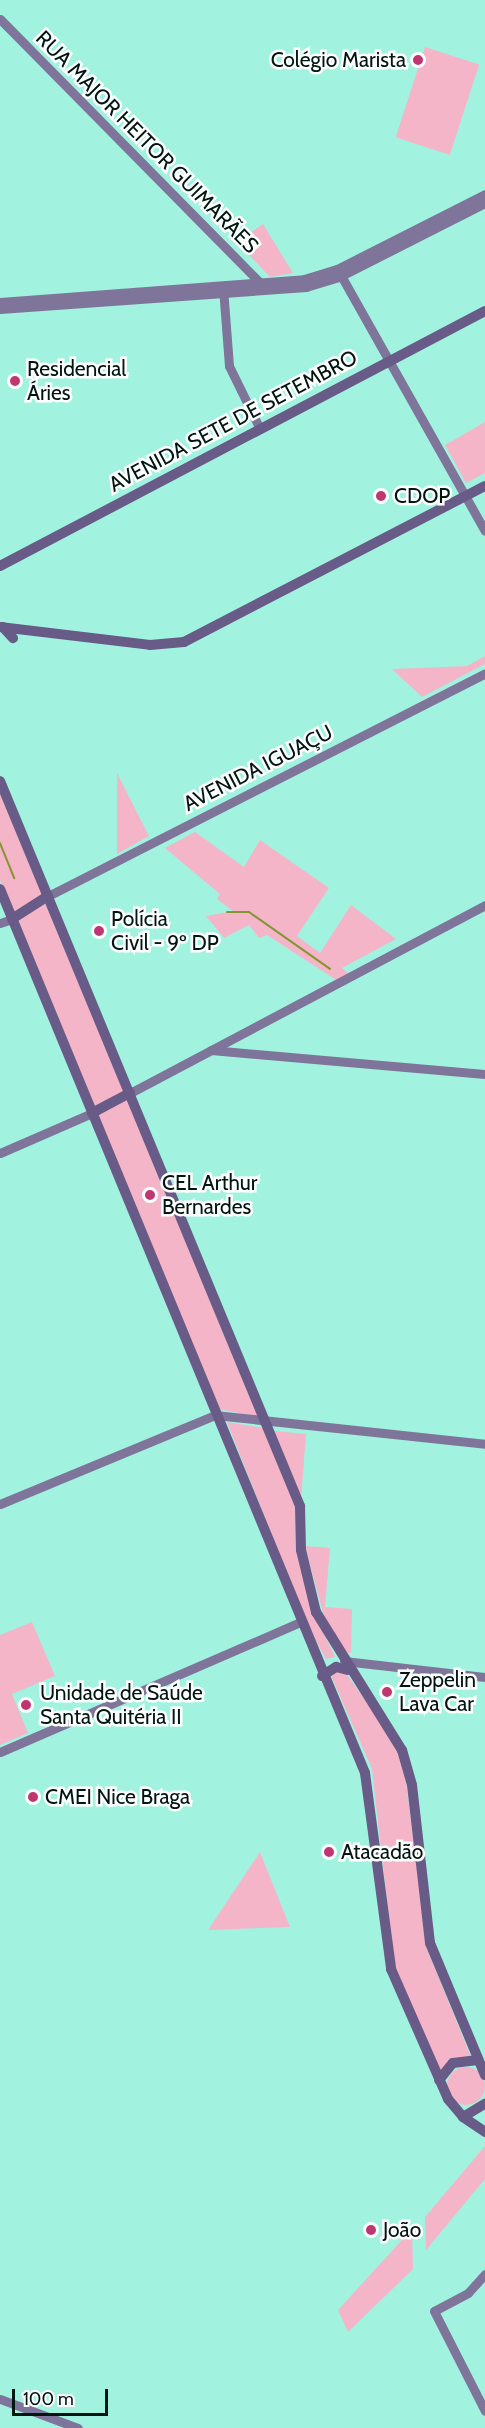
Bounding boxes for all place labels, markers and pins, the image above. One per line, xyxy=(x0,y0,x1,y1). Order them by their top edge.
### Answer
place label: Colégio Marista xyxy=(271,47,406,73)
marker: Colégio Marista xyxy=(411,53,425,67)
place label: Residencial Áries xyxy=(27,356,126,406)
marker: Residencial Áries xyxy=(8,374,22,388)
place label: CDOP xyxy=(394,483,450,509)
marker: CDOP xyxy=(372,487,390,505)
place label: Polícia Civil - 9º DP xyxy=(111,906,219,956)
marker: Polícia Civil - 9º DP xyxy=(92,924,106,938)
place label: CEL Arthur Bernardes xyxy=(162,1170,257,1220)
marker: CEL Arthur Bernardes xyxy=(143,1188,157,1202)
place label: Zeppelin Lava Car xyxy=(399,1667,476,1717)
place label: Unidade de Saúde Santa Quitéria II xyxy=(40,1680,203,1730)
marker: Zeppelin Lava Car xyxy=(380,1685,394,1699)
marker: Unidade de Saúde Santa Quitéria II xyxy=(17,1696,35,1714)
place label: CMEI Nice Braga xyxy=(45,1784,190,1810)
marker: CMEI Nice Braga xyxy=(26,1790,40,1804)
place label: Atacadão xyxy=(341,1839,423,1865)
marker: Atacadão xyxy=(322,1845,336,1859)
place label: João xyxy=(383,2217,421,2243)
marker: João xyxy=(364,2223,378,2237)

